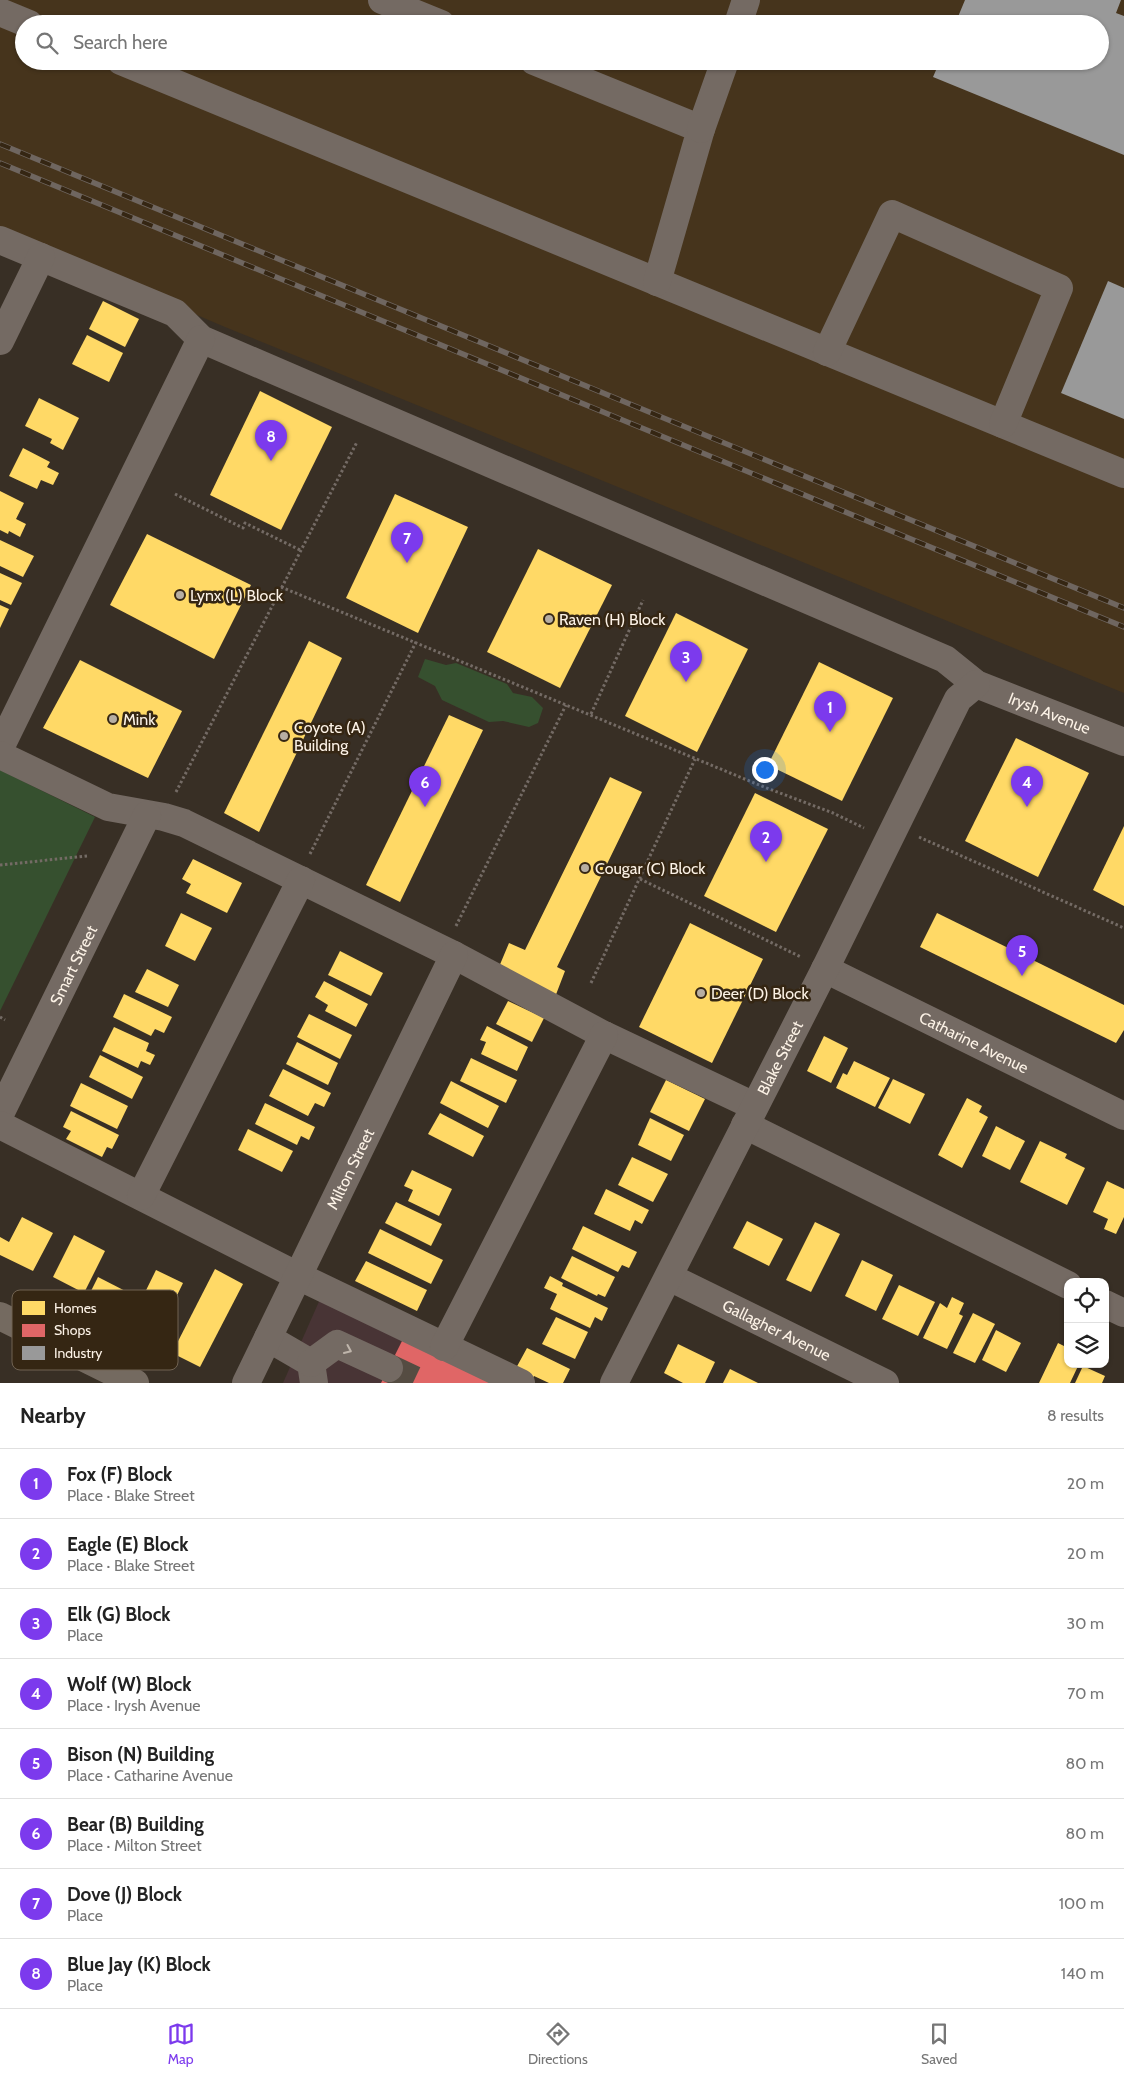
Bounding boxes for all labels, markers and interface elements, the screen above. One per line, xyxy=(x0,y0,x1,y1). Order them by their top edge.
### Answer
search box xyxy=(15,15,1109,70)
icon: search xyxy=(33,29,61,57)
text: Search here xyxy=(73,31,167,54)
pin: 8 xyxy=(255,420,287,461)
pin: 7 xyxy=(391,522,423,563)
place label: Lynx (L) Block xyxy=(190,586,284,605)
marker: Lynx (L) Block xyxy=(174,589,186,601)
place label: Raven (H) Block xyxy=(559,610,666,629)
marker: Raven (H) Block xyxy=(543,613,555,625)
pin: 3 xyxy=(670,641,702,682)
street label: Irysh Avenue xyxy=(1005,689,1093,738)
pin: 1 xyxy=(814,691,846,732)
place label: Mink xyxy=(123,710,156,729)
marker: Mink xyxy=(107,713,119,725)
place label: Coyote (A) Building xyxy=(294,718,366,755)
marker: Coyote (A) Building xyxy=(278,730,290,742)
your location xyxy=(752,757,778,783)
pin: 6 xyxy=(409,766,441,807)
pin: 4 xyxy=(1011,766,1043,807)
pin: 2 xyxy=(750,821,782,862)
place label: Cougar (C) Block xyxy=(595,859,706,878)
marker: Cougar (C) Block xyxy=(579,862,591,874)
street label: Smart Street xyxy=(46,922,102,1008)
pin: 5 xyxy=(1006,935,1038,976)
place label: Deer (D) Block xyxy=(711,984,809,1003)
marker: Deer (D) Block xyxy=(695,987,707,999)
street label: Catharine Avenue xyxy=(916,1008,1031,1078)
street label: Blake Street xyxy=(753,1017,807,1098)
street label: Milton Street xyxy=(323,1125,378,1213)
map controls xyxy=(1064,1278,1109,1368)
button: locate xyxy=(1064,1278,1109,1323)
legend xyxy=(12,1290,178,1370)
street label: Gallagher Avenue xyxy=(719,1296,834,1365)
text: Homes xyxy=(54,1299,97,1317)
text: Shops xyxy=(54,1321,91,1339)
button: layers xyxy=(1064,1323,1109,1368)
one-way arrow xyxy=(343,1343,352,1354)
text: Industry xyxy=(54,1344,102,1362)
text: Nearby xyxy=(20,1403,86,1428)
text: 8 results xyxy=(1047,1406,1104,1425)
text: Fox (F) Block xyxy=(67,1463,172,1486)
text: 1 xyxy=(33,1474,39,1493)
text: 20 m xyxy=(1067,1474,1104,1493)
text: Place · Blake Street xyxy=(67,1486,195,1505)
text: Eagle (E) Block xyxy=(67,1533,188,1556)
text: 2 xyxy=(32,1544,40,1563)
text: 20 m xyxy=(1067,1544,1104,1563)
text: Place · Blake Street xyxy=(67,1556,195,1575)
text: Elk (G) Block xyxy=(67,1603,171,1626)
text: 3 xyxy=(32,1614,40,1633)
text: 30 m xyxy=(1067,1614,1104,1633)
text: Place xyxy=(67,1626,103,1645)
text: Wolf (W) Block xyxy=(67,1673,191,1696)
text: 4 xyxy=(31,1684,41,1703)
text: 70 m xyxy=(1067,1684,1104,1703)
text: Place · Irysh Avenue xyxy=(67,1696,201,1715)
text: Bison (N) Building xyxy=(67,1743,214,1766)
text: 5 xyxy=(32,1754,40,1773)
text: 80 m xyxy=(1066,1754,1104,1773)
text: Place · Catharine Avenue xyxy=(67,1766,233,1785)
text: Bear (B) Building xyxy=(67,1813,204,1836)
text: 6 xyxy=(32,1824,41,1843)
text: 80 m xyxy=(1066,1824,1104,1843)
text: Place · Milton Street xyxy=(67,1836,202,1855)
text: Dove (J) Block xyxy=(67,1883,182,1906)
text: 7 xyxy=(32,1894,40,1913)
text: 100 m xyxy=(1059,1894,1104,1913)
text: Place xyxy=(67,1906,103,1925)
text: Blue Jay (K) Block xyxy=(67,1953,211,1976)
text: 8 xyxy=(31,1964,41,1983)
text: 140 m xyxy=(1061,1964,1104,1983)
text: Place xyxy=(67,1976,103,1995)
tab: Map xyxy=(167,2020,195,2068)
tab: Directions xyxy=(528,2020,588,2068)
tab: Saved xyxy=(921,2020,957,2068)

